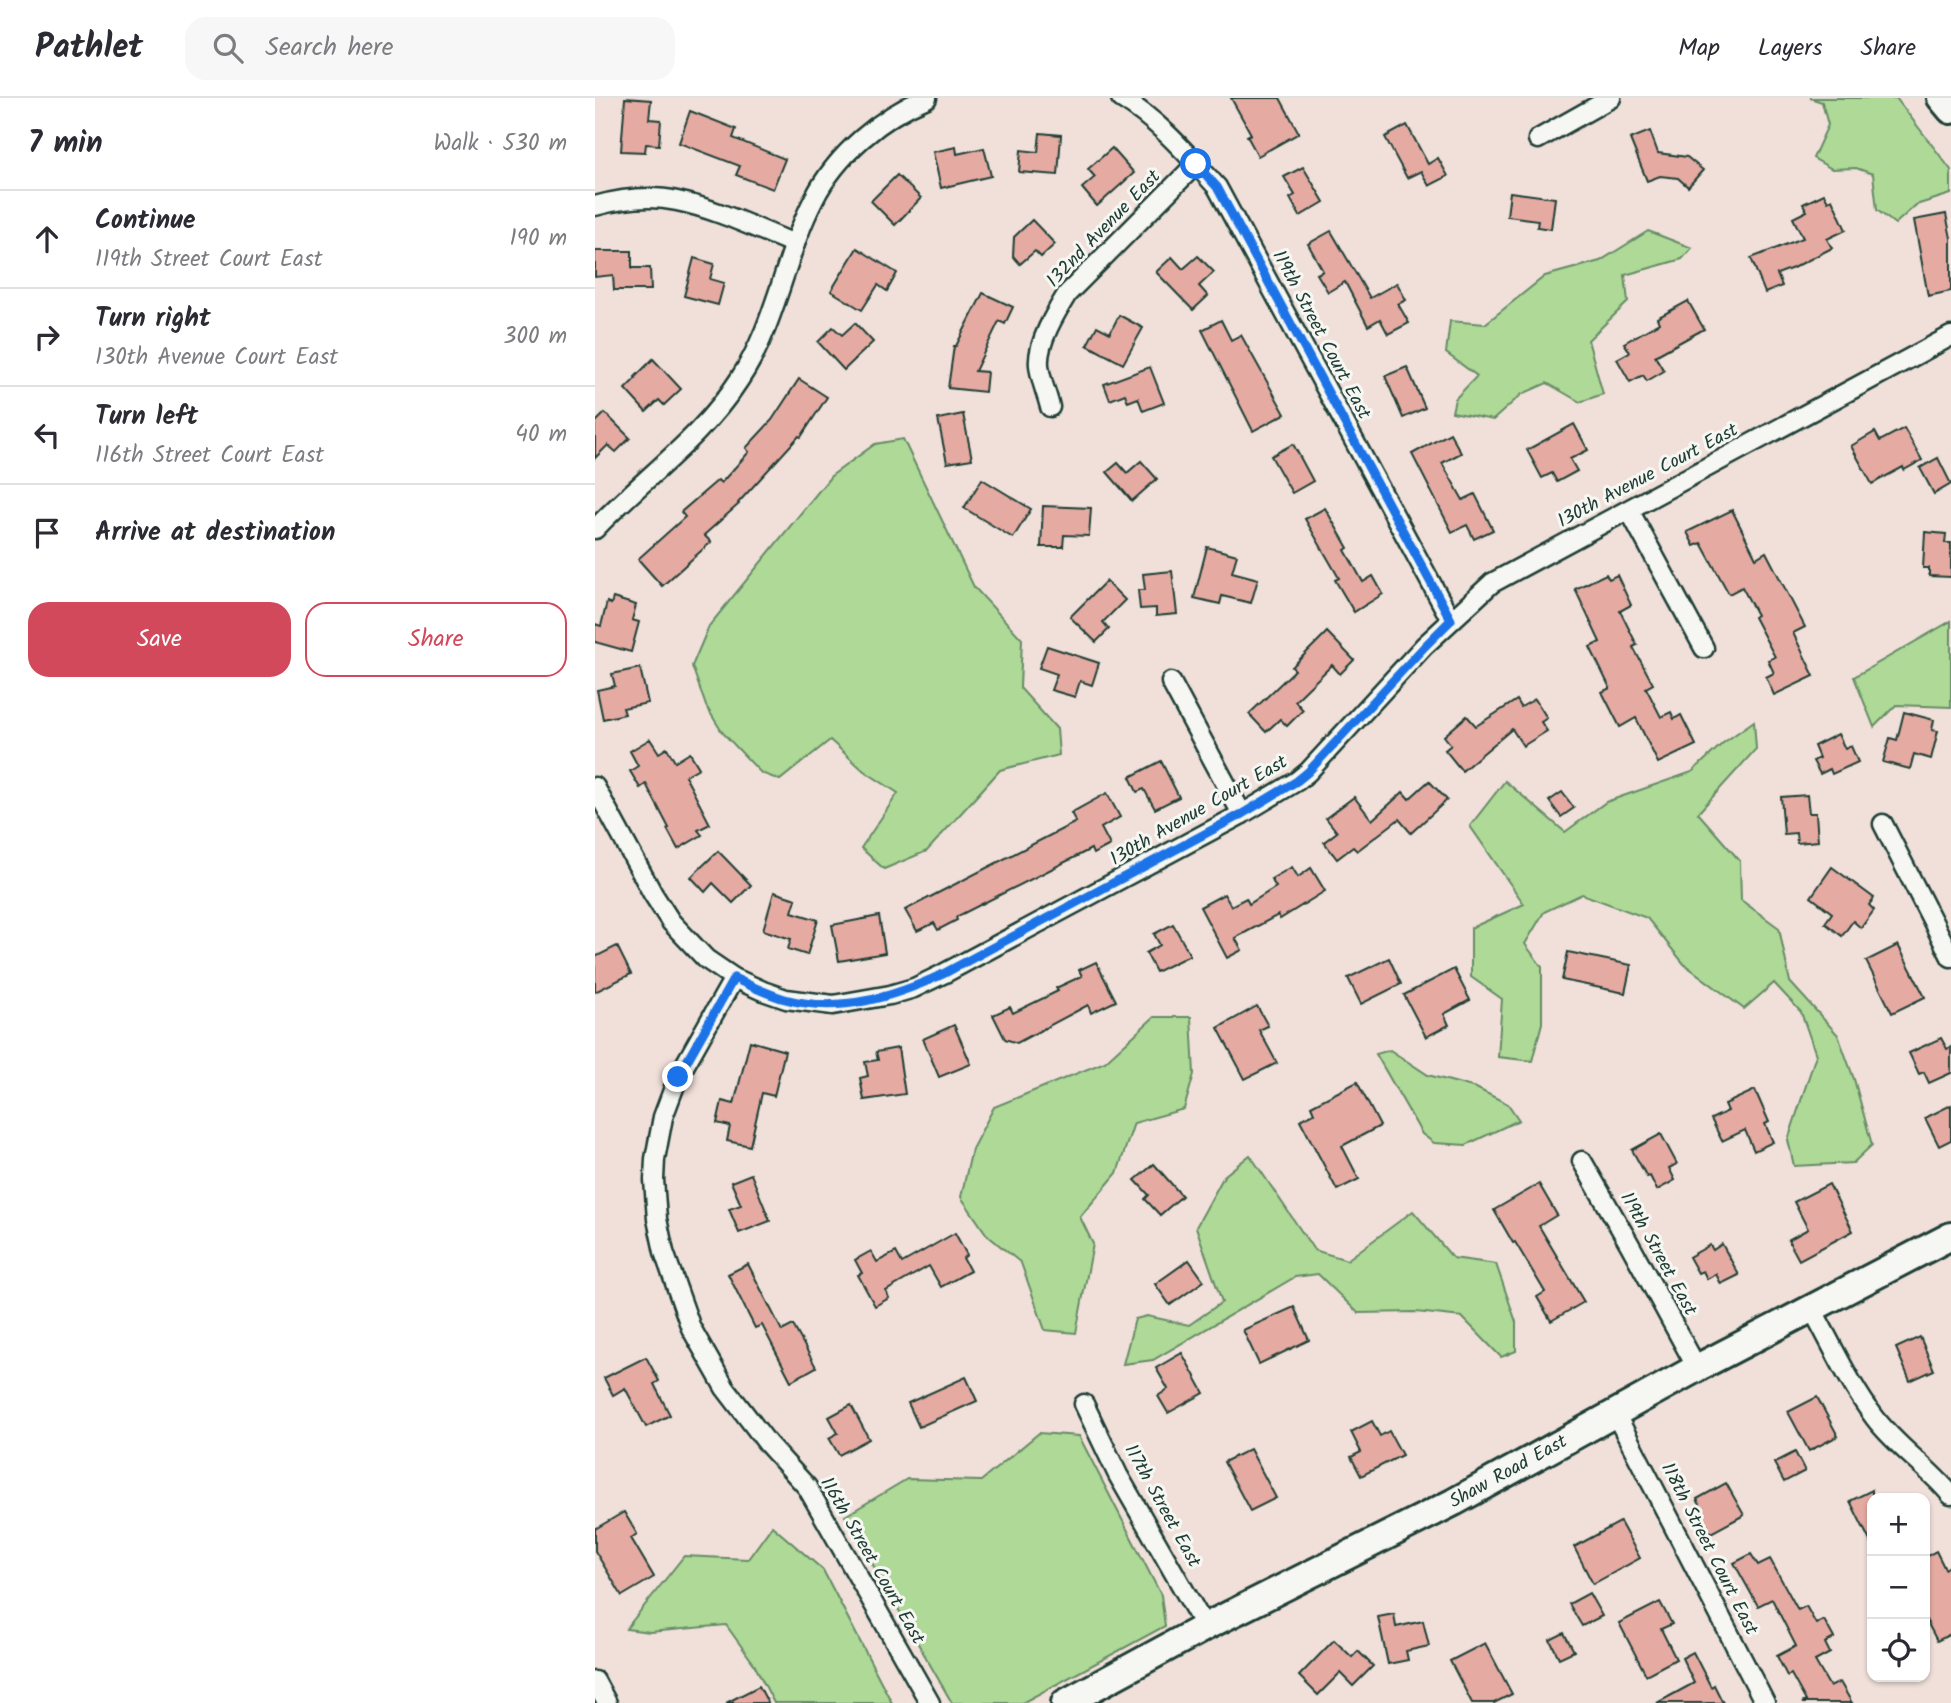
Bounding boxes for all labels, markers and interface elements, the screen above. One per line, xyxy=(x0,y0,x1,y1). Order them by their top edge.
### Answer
search box xyxy=(185,17,675,80)
text: Pathlet xyxy=(35,22,143,75)
text: Search here xyxy=(265,27,393,69)
icon: search xyxy=(209,29,247,67)
text: Map xyxy=(1678,29,1720,68)
text: Layers xyxy=(1758,29,1822,68)
text: Share xyxy=(1860,29,1916,68)
text: 7 min xyxy=(28,120,103,168)
text: Walk · 530 m xyxy=(433,126,567,162)
route start xyxy=(1180,148,1211,179)
street label: 132nd Avenue East xyxy=(1040,163,1169,295)
text: Continue xyxy=(95,200,196,242)
icon: ahead xyxy=(28,220,66,258)
text: 190 m xyxy=(510,221,567,257)
text: 119th Street Court East xyxy=(95,242,323,278)
street label: 119th Street Court East xyxy=(1264,245,1379,426)
text: Turn right xyxy=(95,298,211,340)
icon: right xyxy=(28,318,66,356)
text: 300 m xyxy=(503,319,567,355)
text: 130th Avenue Court East xyxy=(95,340,338,376)
text: Turn left xyxy=(95,396,198,438)
street label: 130th Avenue Court East xyxy=(1552,415,1744,536)
icon: left xyxy=(28,416,66,454)
text: 40 m xyxy=(515,417,567,453)
text: 116th Street Court East xyxy=(95,438,324,474)
text: Arrive at destination xyxy=(95,512,335,554)
icon: arrive xyxy=(28,514,66,552)
button: Save xyxy=(28,602,291,677)
button: Share xyxy=(305,602,567,677)
street label: 130th Avenue Court East xyxy=(1105,747,1294,874)
route end xyxy=(662,1061,693,1092)
street label: 119th Street East xyxy=(1612,1187,1705,1322)
street label: Shaw Road East xyxy=(1444,1427,1573,1517)
street label: 117th Street East xyxy=(1116,1439,1209,1574)
street label: 118th Street Court East xyxy=(1652,1457,1766,1641)
street label: 116th Street Court East xyxy=(812,1472,933,1651)
map controls xyxy=(1867,1493,1930,1682)
button: + xyxy=(1867,1493,1930,1556)
button: − xyxy=(1867,1556,1930,1619)
button: locate xyxy=(1867,1619,1930,1682)

